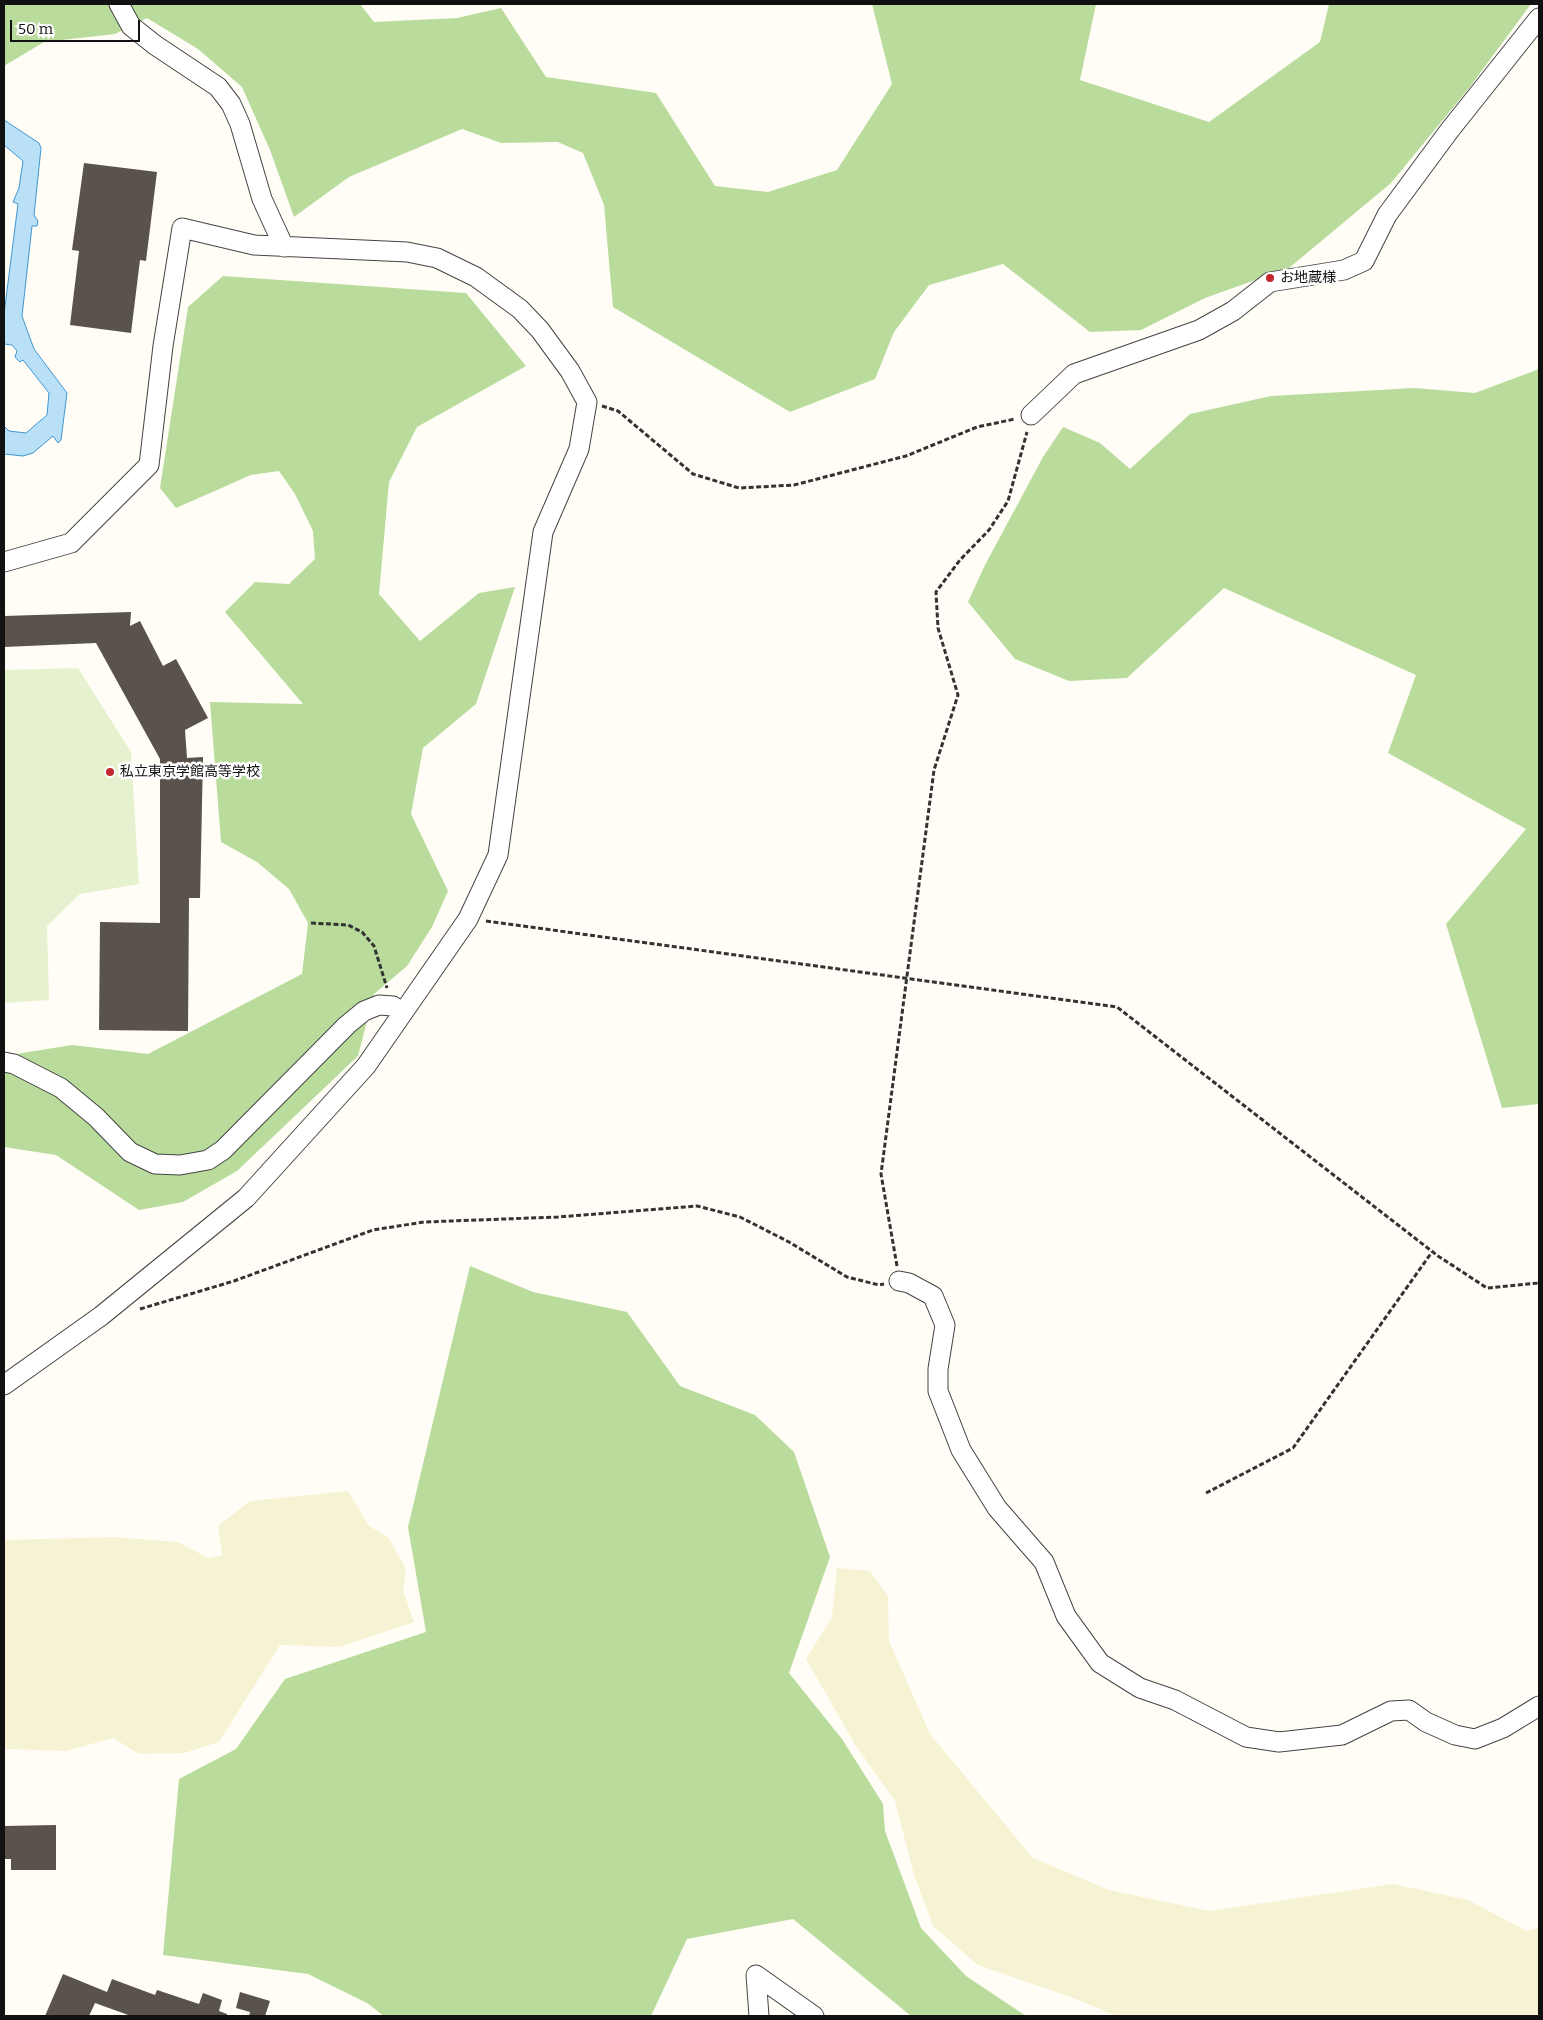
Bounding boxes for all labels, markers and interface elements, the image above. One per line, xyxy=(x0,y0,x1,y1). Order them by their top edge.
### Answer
scale bar xyxy=(12,10,142,42)
text: 50 m xyxy=(18,20,53,38)
place label: お地蔵様 xyxy=(1280,270,1336,286)
marker: お地蔵様 xyxy=(1264,272,1276,284)
place label: 私立東京学館高等学校 xyxy=(120,764,260,780)
marker: 私立東京学館高等学校 xyxy=(104,766,116,778)

